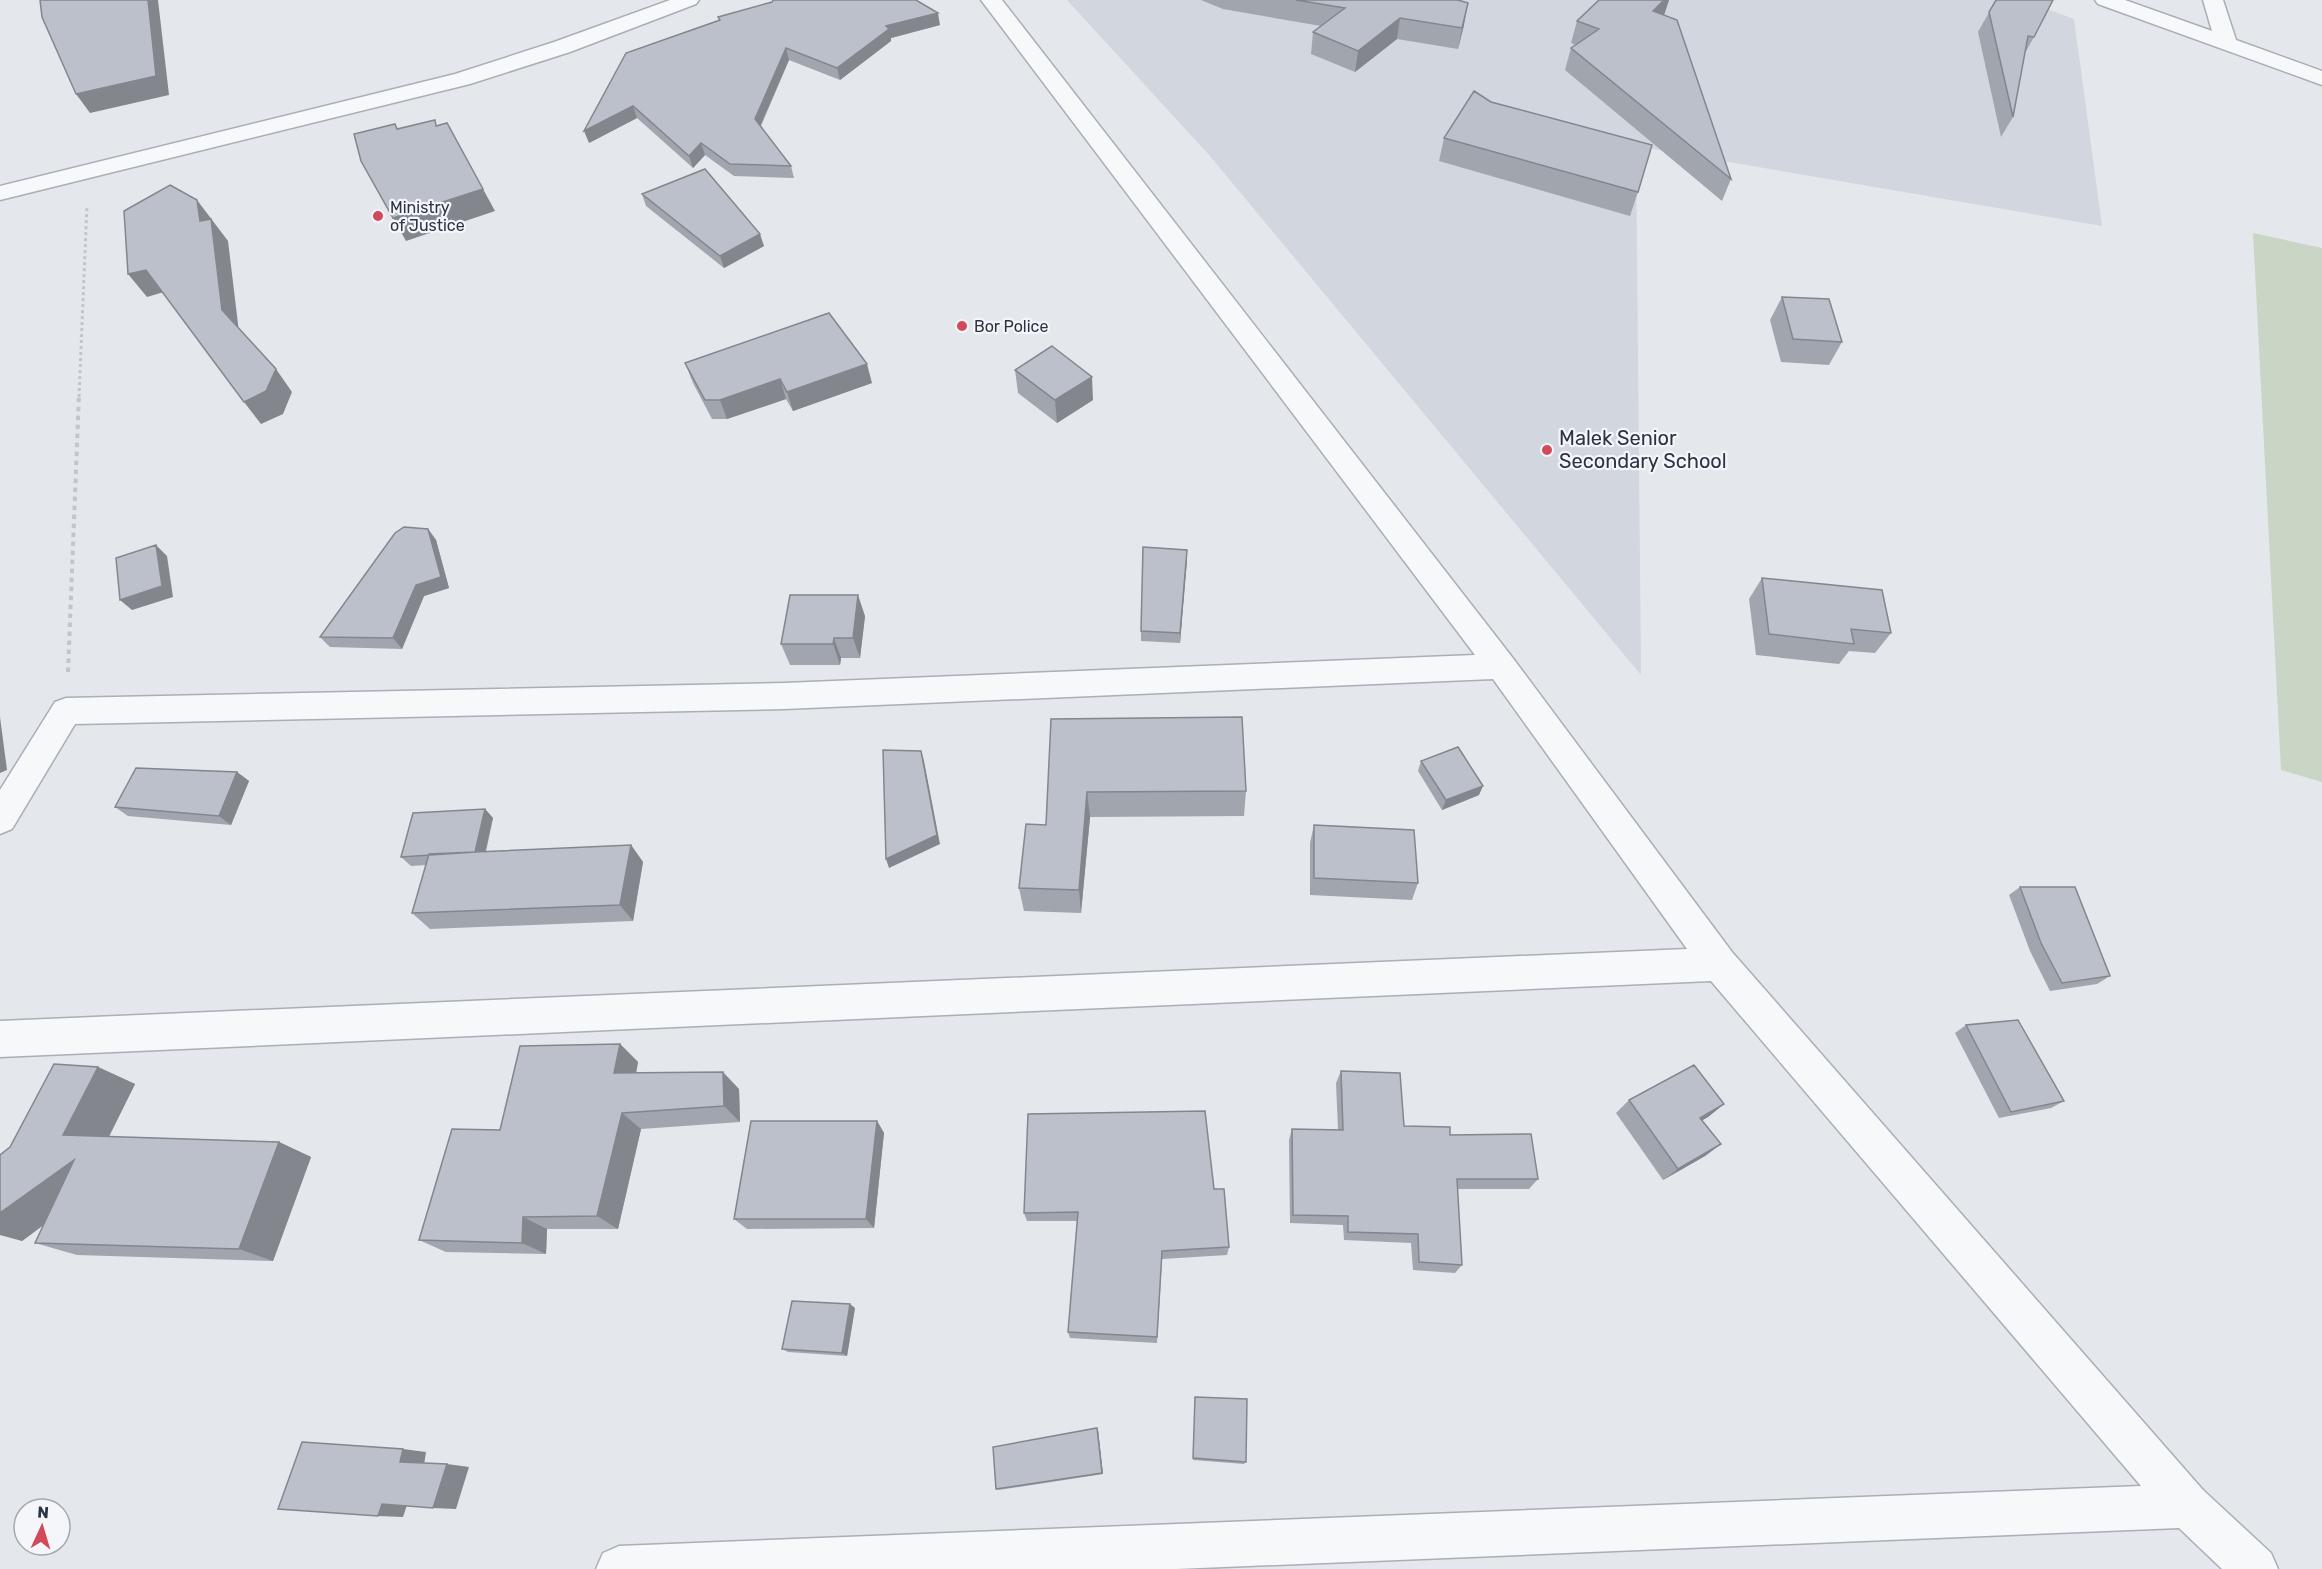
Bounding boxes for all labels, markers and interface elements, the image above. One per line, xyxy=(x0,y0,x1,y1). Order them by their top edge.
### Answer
place label: Ministry of Justice xyxy=(390,198,465,235)
marker: Ministry of Justice xyxy=(371,209,385,223)
place label: Bor Police xyxy=(974,317,1048,336)
marker: Bor Police xyxy=(955,319,969,333)
place label: Malek Senior Secondary School xyxy=(1559,426,1727,473)
marker: Malek Senior Secondary School xyxy=(1540,443,1554,457)
north arrow xyxy=(12,1497,72,1557)
text: N xyxy=(37,1503,49,1522)

